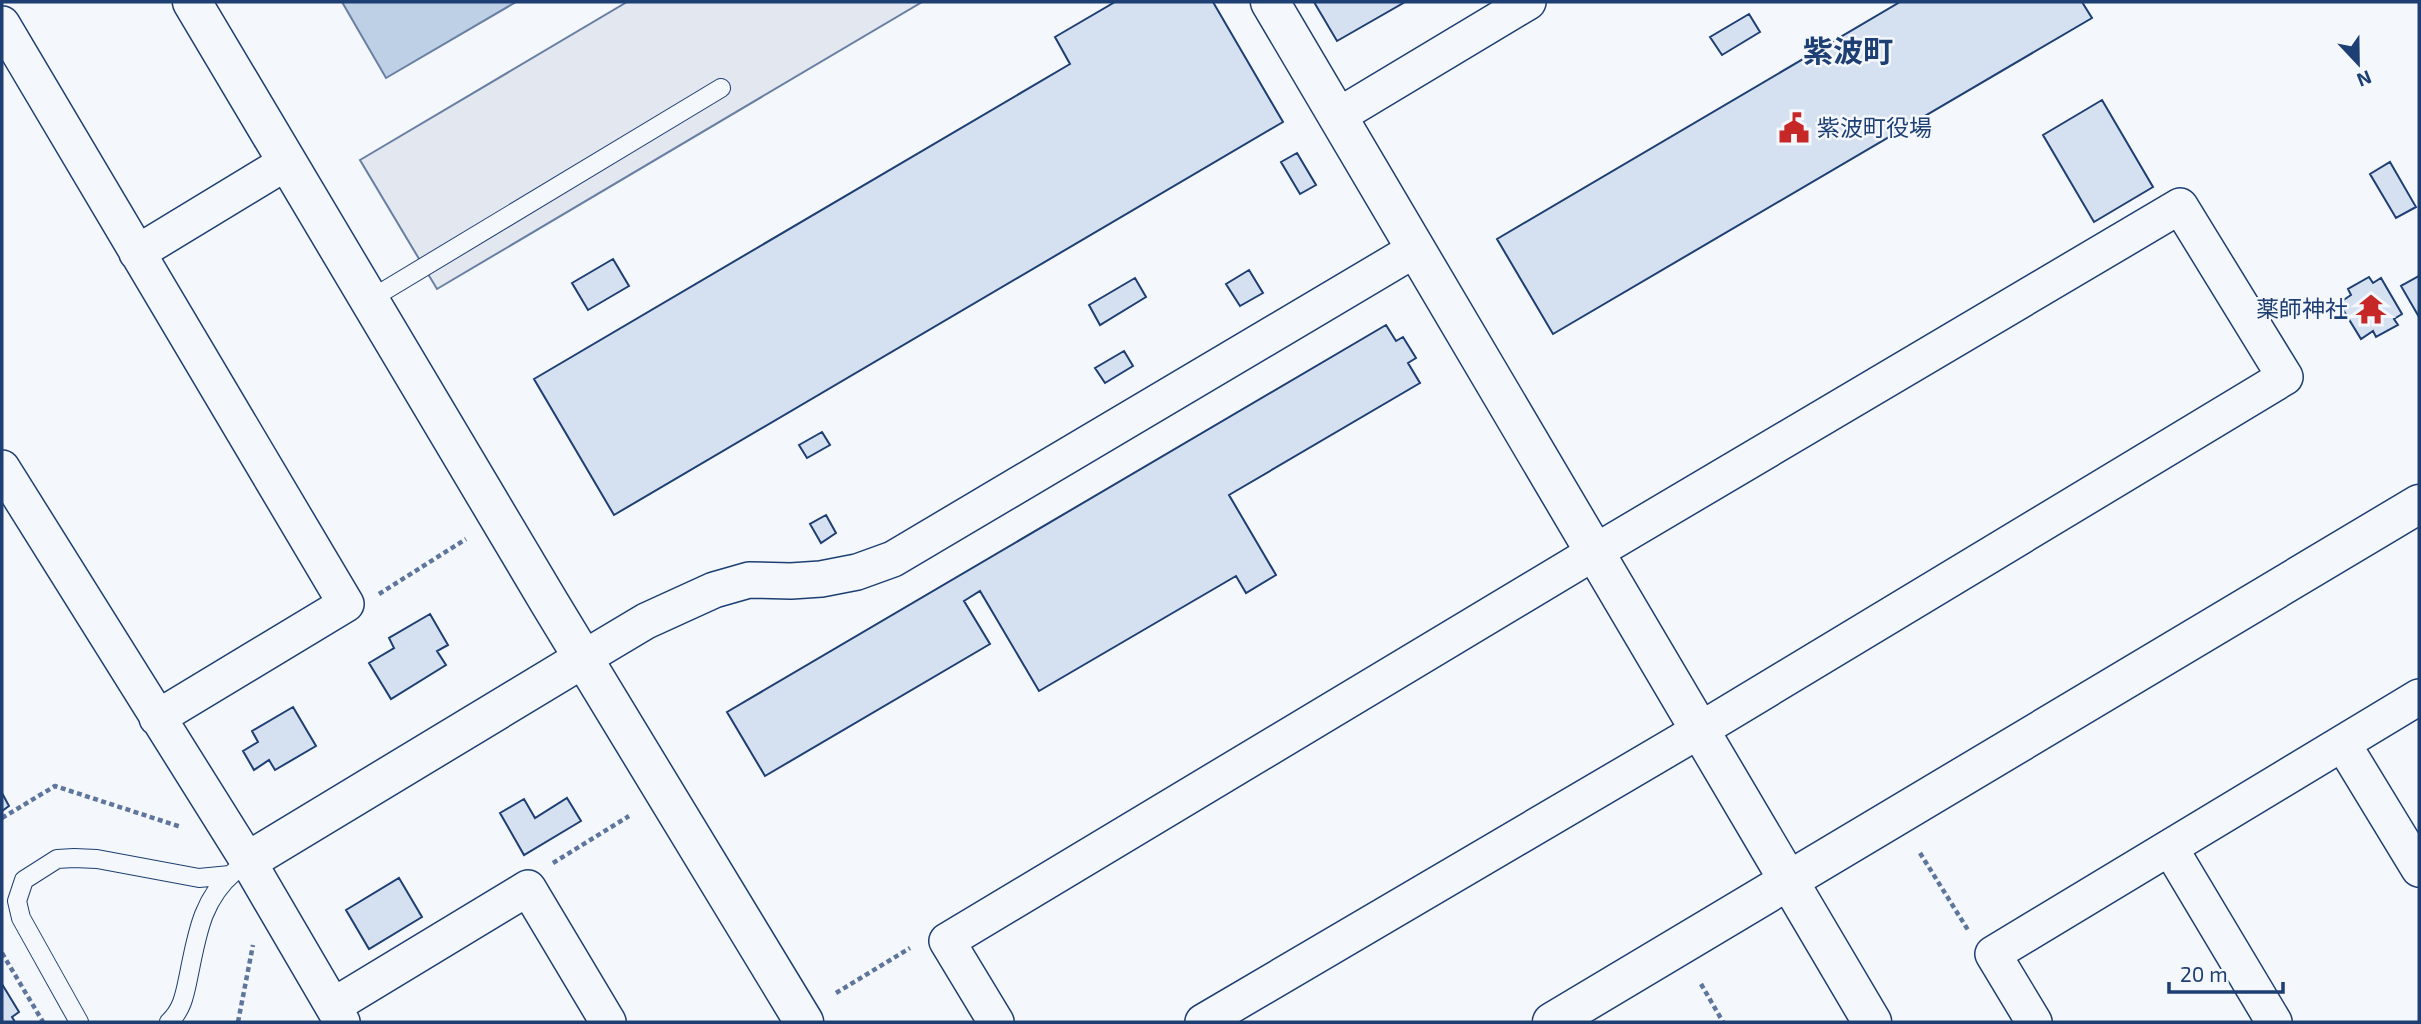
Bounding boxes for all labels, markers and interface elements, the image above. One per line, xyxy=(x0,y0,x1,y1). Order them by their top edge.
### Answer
north arrow xyxy=(2323,28,2393,98)
district label: 紫波町 xyxy=(1803,32,1893,68)
text: N xyxy=(2354,66,2375,92)
public building icon: 紫波町役場 xyxy=(1777,111,1811,145)
place label: 紫波町役場 xyxy=(1817,113,1932,141)
temple icon: 薬師神社 xyxy=(2354,292,2388,326)
place label: 薬師神社 xyxy=(2256,294,2348,322)
scale bar xyxy=(2169,950,2283,994)
text: 20 m xyxy=(2180,961,2228,986)

